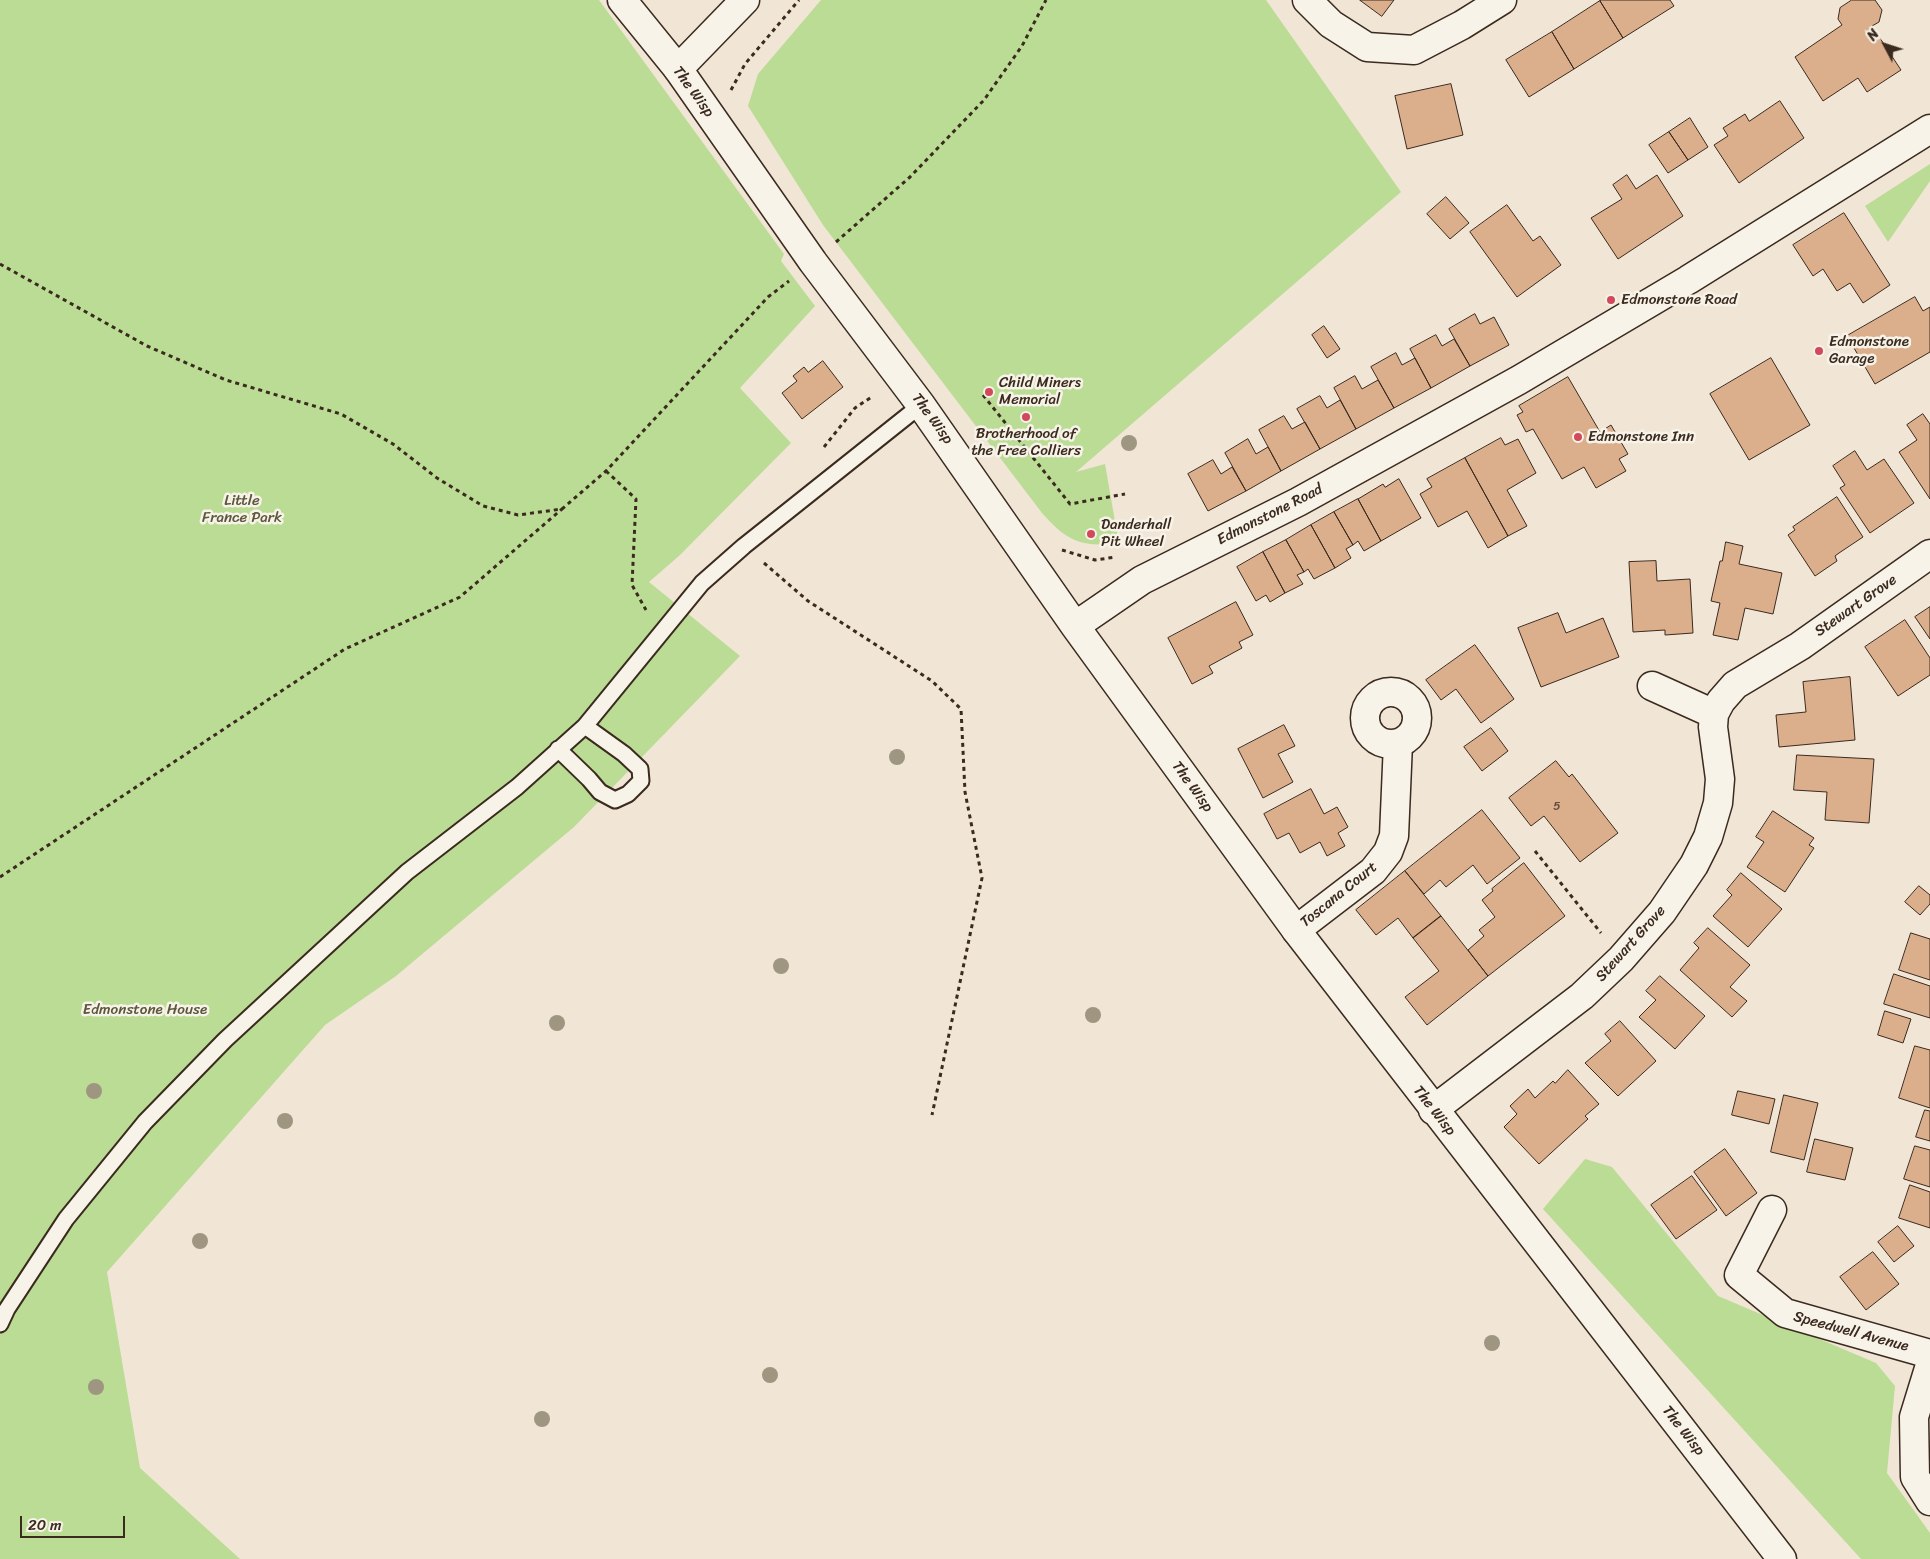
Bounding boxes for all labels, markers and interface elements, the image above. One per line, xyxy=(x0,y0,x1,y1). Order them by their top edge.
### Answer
north arrow xyxy=(1860,20,1910,70)
text: N xyxy=(1860,23,1886,47)
street label: The Wisp xyxy=(669,63,717,121)
place label: Edmonstone Road xyxy=(1621,291,1737,309)
marker: Edmonstone Road xyxy=(1605,294,1617,306)
place label: Edmonstone Garage xyxy=(1829,333,1909,368)
marker: Edmonstone Garage xyxy=(1813,345,1825,357)
place label: Child Miners Memorial xyxy=(999,374,1081,409)
marker: Child Miners Memorial xyxy=(983,386,995,398)
street label: The Wisp xyxy=(908,390,956,448)
marker: Brotherhood of the Free Colliers xyxy=(1020,411,1032,423)
place label: Brotherhood of the Free Colliers xyxy=(971,425,1081,460)
place label: Edmonstone Inn xyxy=(1588,428,1694,446)
marker: Edmonstone Inn xyxy=(1572,431,1584,443)
street label: Edmonstone Road xyxy=(1214,481,1326,549)
park label: Little France Park xyxy=(202,492,282,527)
place label: Danderhall Pit Wheel xyxy=(1101,516,1171,551)
marker: Danderhall Pit Wheel xyxy=(1085,528,1097,540)
street label: Stewart Grove xyxy=(1812,571,1900,641)
street label: The Wisp xyxy=(1168,758,1216,816)
house number: 5 xyxy=(1553,800,1561,814)
street label: Toscana Court xyxy=(1297,858,1381,932)
street label: Stewart Grove xyxy=(1592,902,1670,986)
park label: Edmonstone House xyxy=(83,1001,207,1019)
street label: The Wisp xyxy=(1409,1082,1459,1140)
street label: Speedwell Avenue xyxy=(1791,1308,1911,1356)
street label: The Wisp xyxy=(1658,1402,1708,1460)
scale bar xyxy=(22,1506,128,1538)
text: 20 m xyxy=(28,1512,62,1538)

